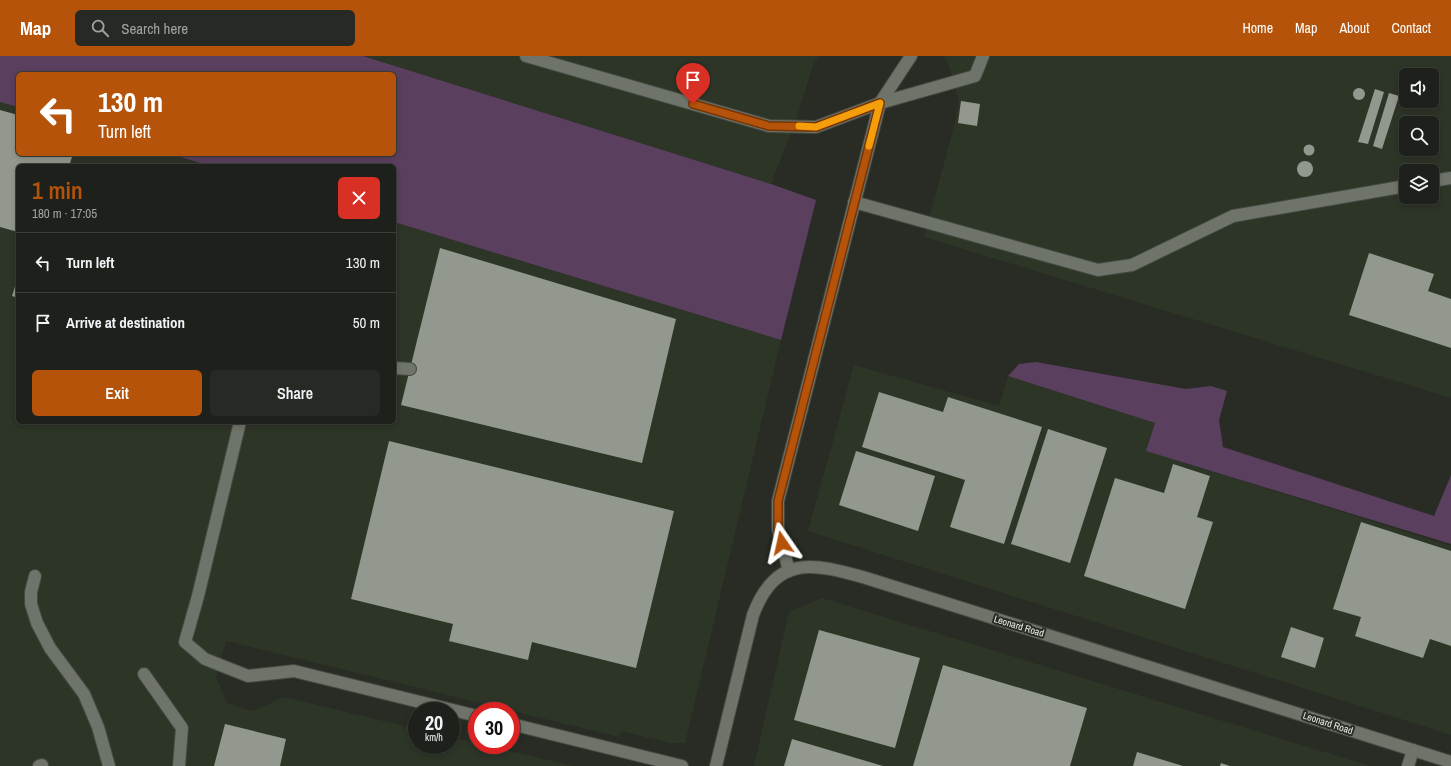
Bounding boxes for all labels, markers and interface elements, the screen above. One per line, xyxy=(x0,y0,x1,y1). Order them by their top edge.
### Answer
search box xyxy=(75,10,355,46)
text: Map xyxy=(20,15,51,41)
icon: search xyxy=(89,17,111,39)
text: Search here xyxy=(121,18,188,39)
text: Home xyxy=(1242,19,1273,37)
text: Map xyxy=(1295,19,1317,37)
text: About xyxy=(1339,19,1369,37)
text: Contact xyxy=(1391,19,1431,37)
pin xyxy=(676,63,710,104)
map controls xyxy=(1399,68,1439,204)
button: sound xyxy=(1399,68,1439,108)
icon: arrive xyxy=(682,69,704,91)
text: 130 m xyxy=(98,83,163,121)
icon: left xyxy=(32,88,84,140)
button: search xyxy=(1399,116,1439,156)
text: Turn left xyxy=(98,119,151,144)
button: layers xyxy=(1399,164,1439,204)
text: 1 min xyxy=(32,174,83,206)
button: close xyxy=(338,177,380,219)
text: 180 m · 17:05 xyxy=(32,205,97,222)
icon: left xyxy=(32,252,54,274)
text: Turn left xyxy=(66,252,114,273)
text: 130 m xyxy=(346,252,380,273)
icon: arrive xyxy=(32,312,54,334)
text: Arrive at destination xyxy=(66,312,185,333)
text: 50 m xyxy=(353,312,380,333)
button: Exit xyxy=(32,370,202,416)
button: Share xyxy=(210,370,380,416)
position arrow xyxy=(761,522,803,564)
street label: Leonard Road xyxy=(992,612,1046,640)
speed limit sign: 30 xyxy=(468,702,520,754)
text: 20 xyxy=(425,709,443,736)
street label: Leonard Road xyxy=(1301,709,1355,737)
text: km/h xyxy=(425,731,443,744)

